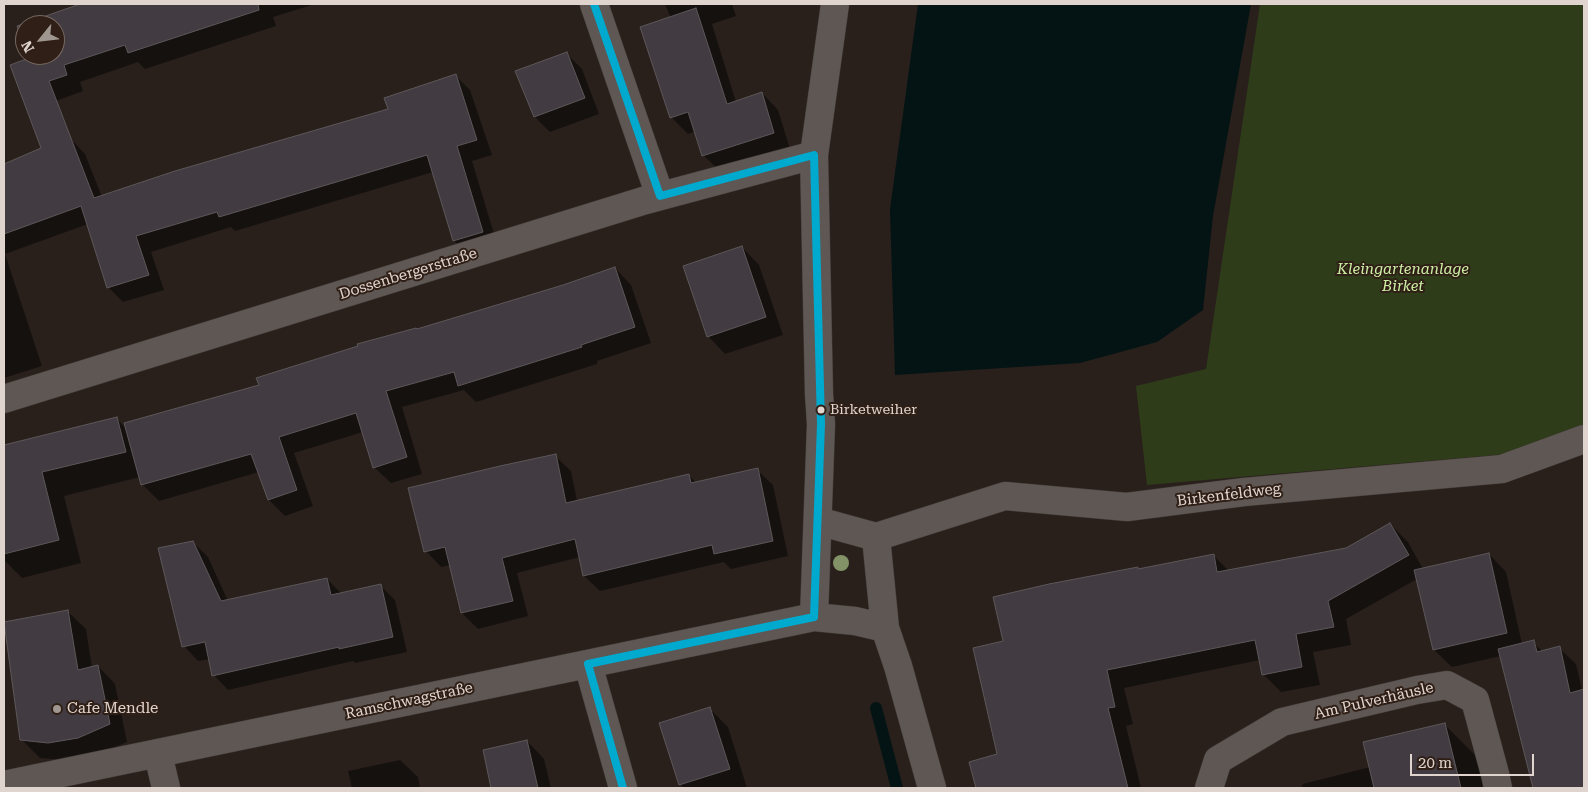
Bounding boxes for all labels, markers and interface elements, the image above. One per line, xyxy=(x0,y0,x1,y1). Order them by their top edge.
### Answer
north arrow xyxy=(15,15,65,65)
text: N xyxy=(18,38,37,55)
street label: Dossenbergerstraße xyxy=(337,244,479,304)
park label: Kleingartenanlage Birket xyxy=(1337,261,1469,296)
place label: Birketweiher xyxy=(830,402,917,418)
marker: Birketweiher xyxy=(816,405,826,415)
street label: Birkenfeldweg xyxy=(1176,480,1282,510)
street label: Ramschwagstraße xyxy=(343,679,475,723)
street label: Am Pulverhäusle xyxy=(1313,679,1435,723)
place label: Cafe Mendle xyxy=(67,700,158,718)
marker: Cafe Mendle xyxy=(51,703,63,715)
scale bar xyxy=(1413,744,1537,776)
text: 20 m xyxy=(1418,754,1452,772)

